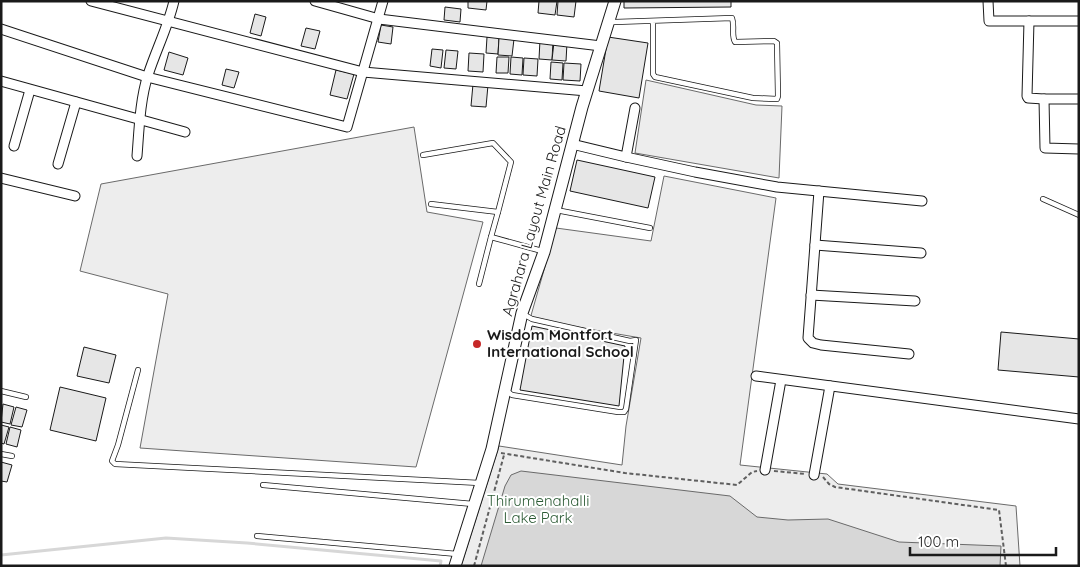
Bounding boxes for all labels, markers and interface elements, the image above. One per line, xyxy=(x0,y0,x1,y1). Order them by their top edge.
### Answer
street label: Agrahara Layout Main Road xyxy=(497,123,570,318)
place label: Wisdom Montfort International School xyxy=(487,325,634,361)
marker: Wisdom Montfort International School xyxy=(471,338,483,350)
park label: Thirumenahalli Lake Park xyxy=(487,491,589,527)
scale bar xyxy=(910,524,1056,556)
text: 100 m xyxy=(918,532,959,551)

